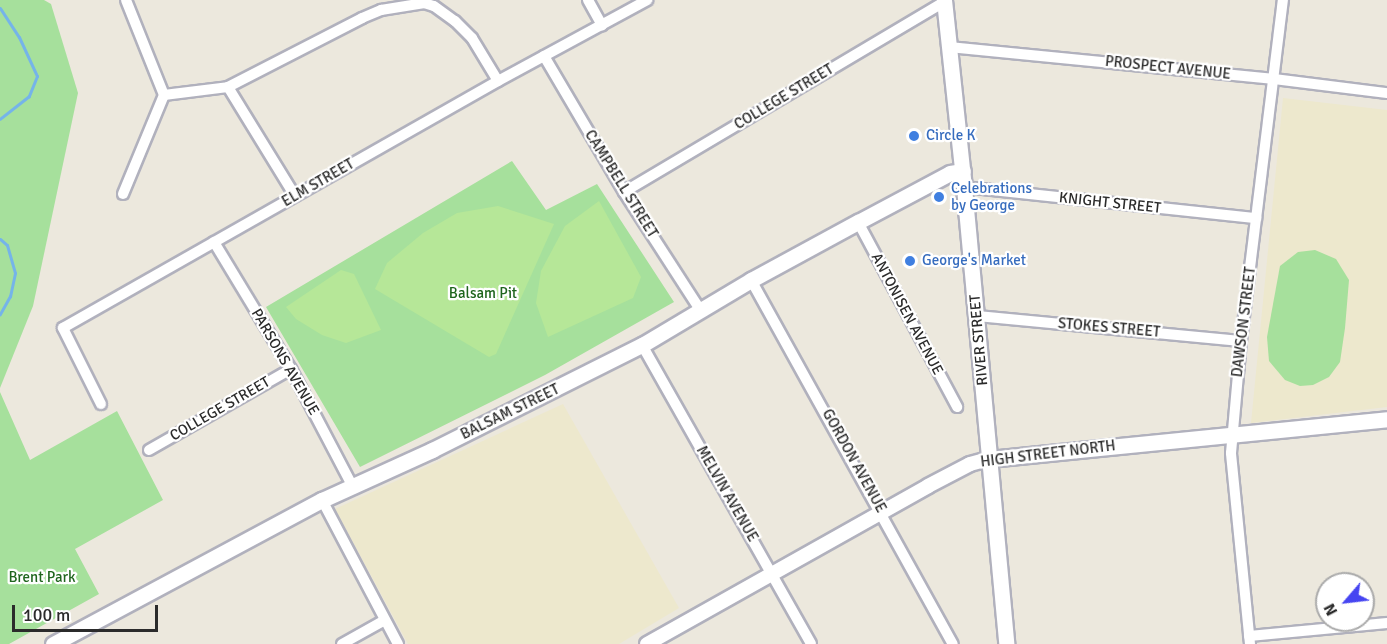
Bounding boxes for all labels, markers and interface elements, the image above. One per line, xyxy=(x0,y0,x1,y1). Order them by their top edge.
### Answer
street label: PROSPECT AVENUE xyxy=(1104,52,1232,84)
street label: COLLEGE STREET xyxy=(731,60,837,134)
street label: CAMPBELL STREET xyxy=(581,127,661,241)
place label: Circle K xyxy=(926,127,975,145)
marker: Circle K xyxy=(907,129,921,143)
street label: ELM STREET xyxy=(279,155,357,211)
place label: Celebrations by George xyxy=(951,179,1032,214)
street label: KNIGHT STREET xyxy=(1058,189,1162,217)
marker: Celebrations by George xyxy=(932,190,946,204)
street label: ANTONISEN AVENUE xyxy=(867,250,947,378)
place label: George's Market xyxy=(922,252,1026,270)
marker: George's Market xyxy=(903,254,917,268)
street label: DAWSON STREET xyxy=(1228,266,1260,378)
park label: Balsam Pit xyxy=(449,285,517,303)
street label: RIVER STREET xyxy=(966,294,992,386)
street label: PARSONS AVENUE xyxy=(247,306,323,418)
street label: STOKES STREET xyxy=(1057,315,1161,341)
street label: COLLEGE STREET xyxy=(167,373,273,445)
street label: BALSAM STREET xyxy=(458,380,562,444)
street label: GORDON AVENUE xyxy=(818,406,890,516)
street label: HIGH STREET NORTH xyxy=(979,437,1117,471)
street label: MELVIN AVENUE xyxy=(692,443,762,545)
park label: Brent Park xyxy=(8,569,76,587)
north arrow xyxy=(1315,572,1375,632)
scale bar xyxy=(15,593,160,631)
text: N xyxy=(1319,600,1342,619)
text: 100 m xyxy=(23,604,70,626)

